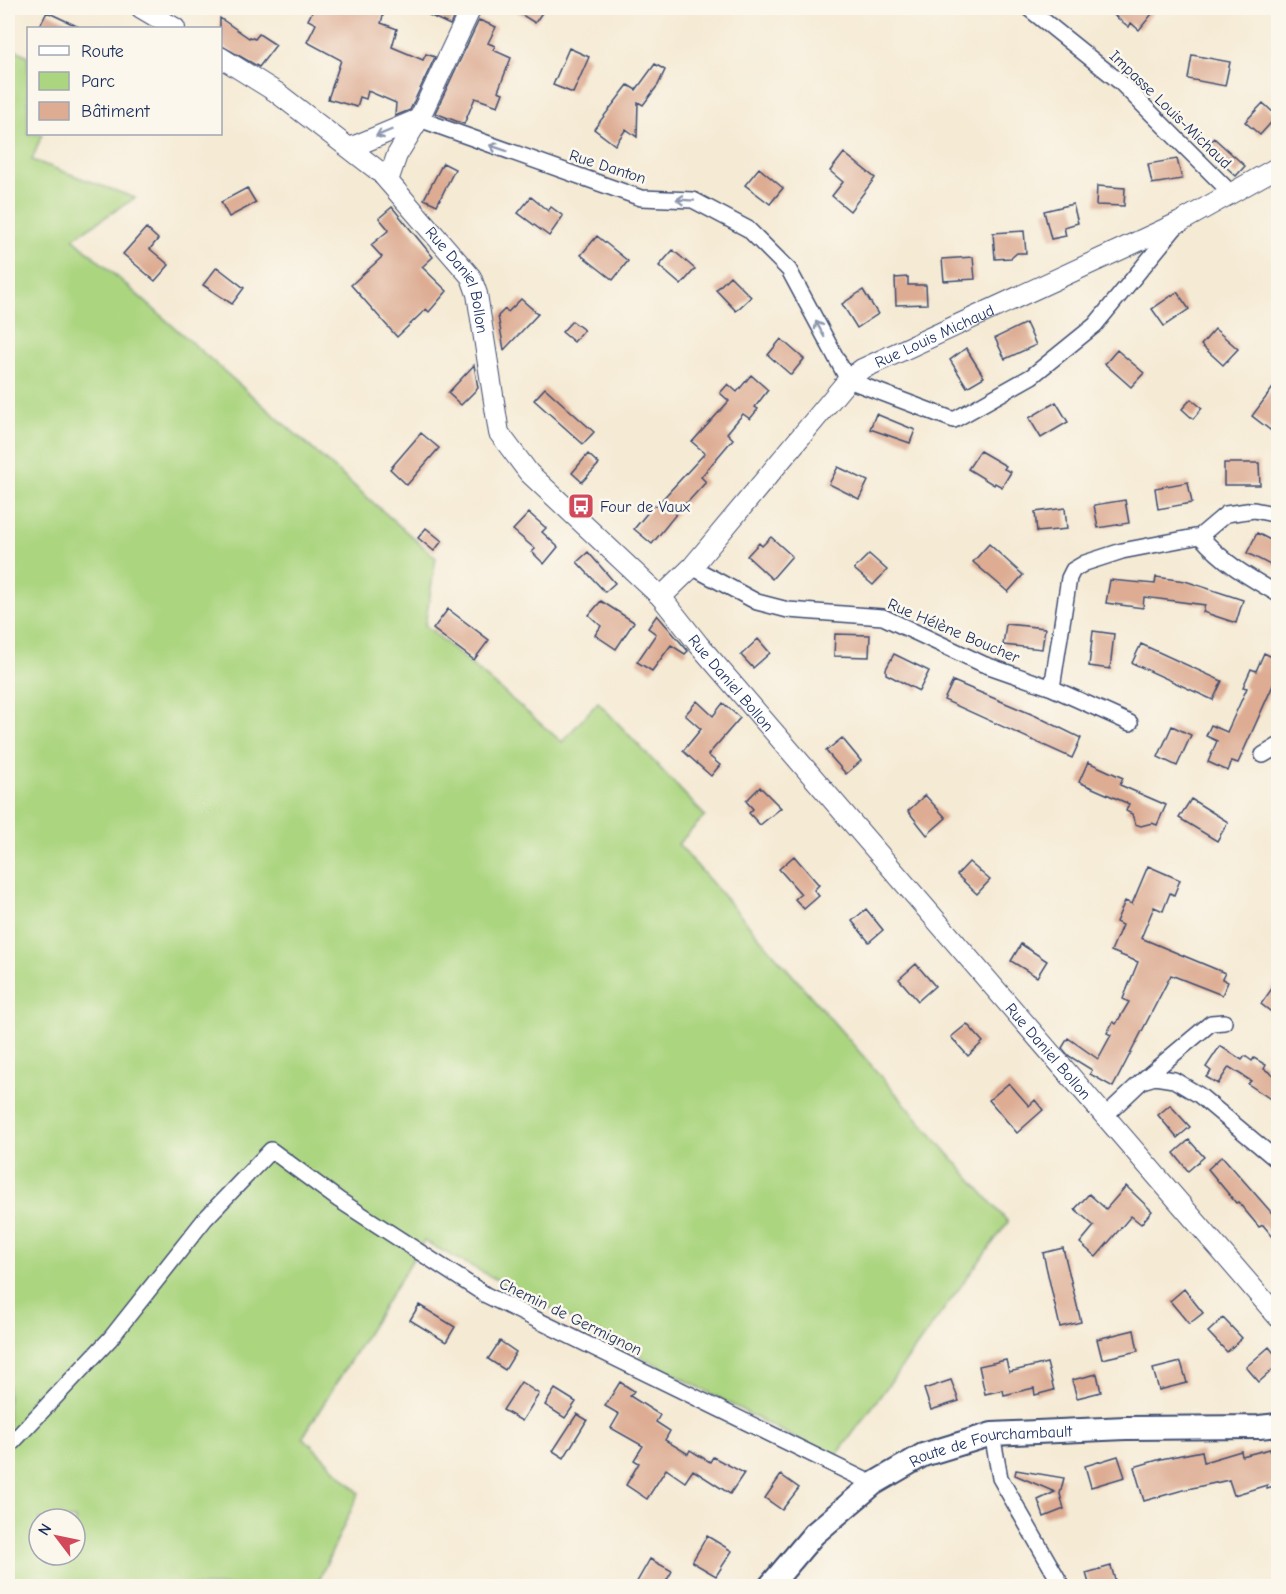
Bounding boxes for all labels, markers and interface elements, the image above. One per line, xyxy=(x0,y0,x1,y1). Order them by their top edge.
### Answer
legend xyxy=(27,27,222,135)
text: Route xyxy=(81,41,124,62)
street label: Impasse Louis-Michaud xyxy=(1106,47,1235,173)
text: Parc xyxy=(81,71,115,92)
text: Bâtiment xyxy=(81,101,151,122)
one-way arrow xyxy=(375,128,394,139)
one-way arrow xyxy=(490,142,508,153)
street label: Rue Danton xyxy=(567,146,648,188)
one-way arrow xyxy=(676,194,695,205)
street label: Rue Daniel Bollon xyxy=(422,223,491,335)
street label: Rue Louis Michaud xyxy=(872,301,997,372)
one-way arrow xyxy=(814,320,825,338)
bus stop icon: Four de Vaux xyxy=(566,491,596,521)
place label: Four de Vaux xyxy=(600,498,691,516)
street label: Rue Hélène Boucher xyxy=(885,595,1023,667)
street label: Rue Daniel Bollon xyxy=(684,631,777,735)
street label: Rue Daniel Bollon xyxy=(1001,1000,1094,1103)
street label: Chemin de Germignon xyxy=(496,1274,645,1359)
street label: Route de Fourchambault xyxy=(906,1422,1073,1471)
north arrow xyxy=(27,1507,87,1567)
text: N xyxy=(35,1520,56,1539)

